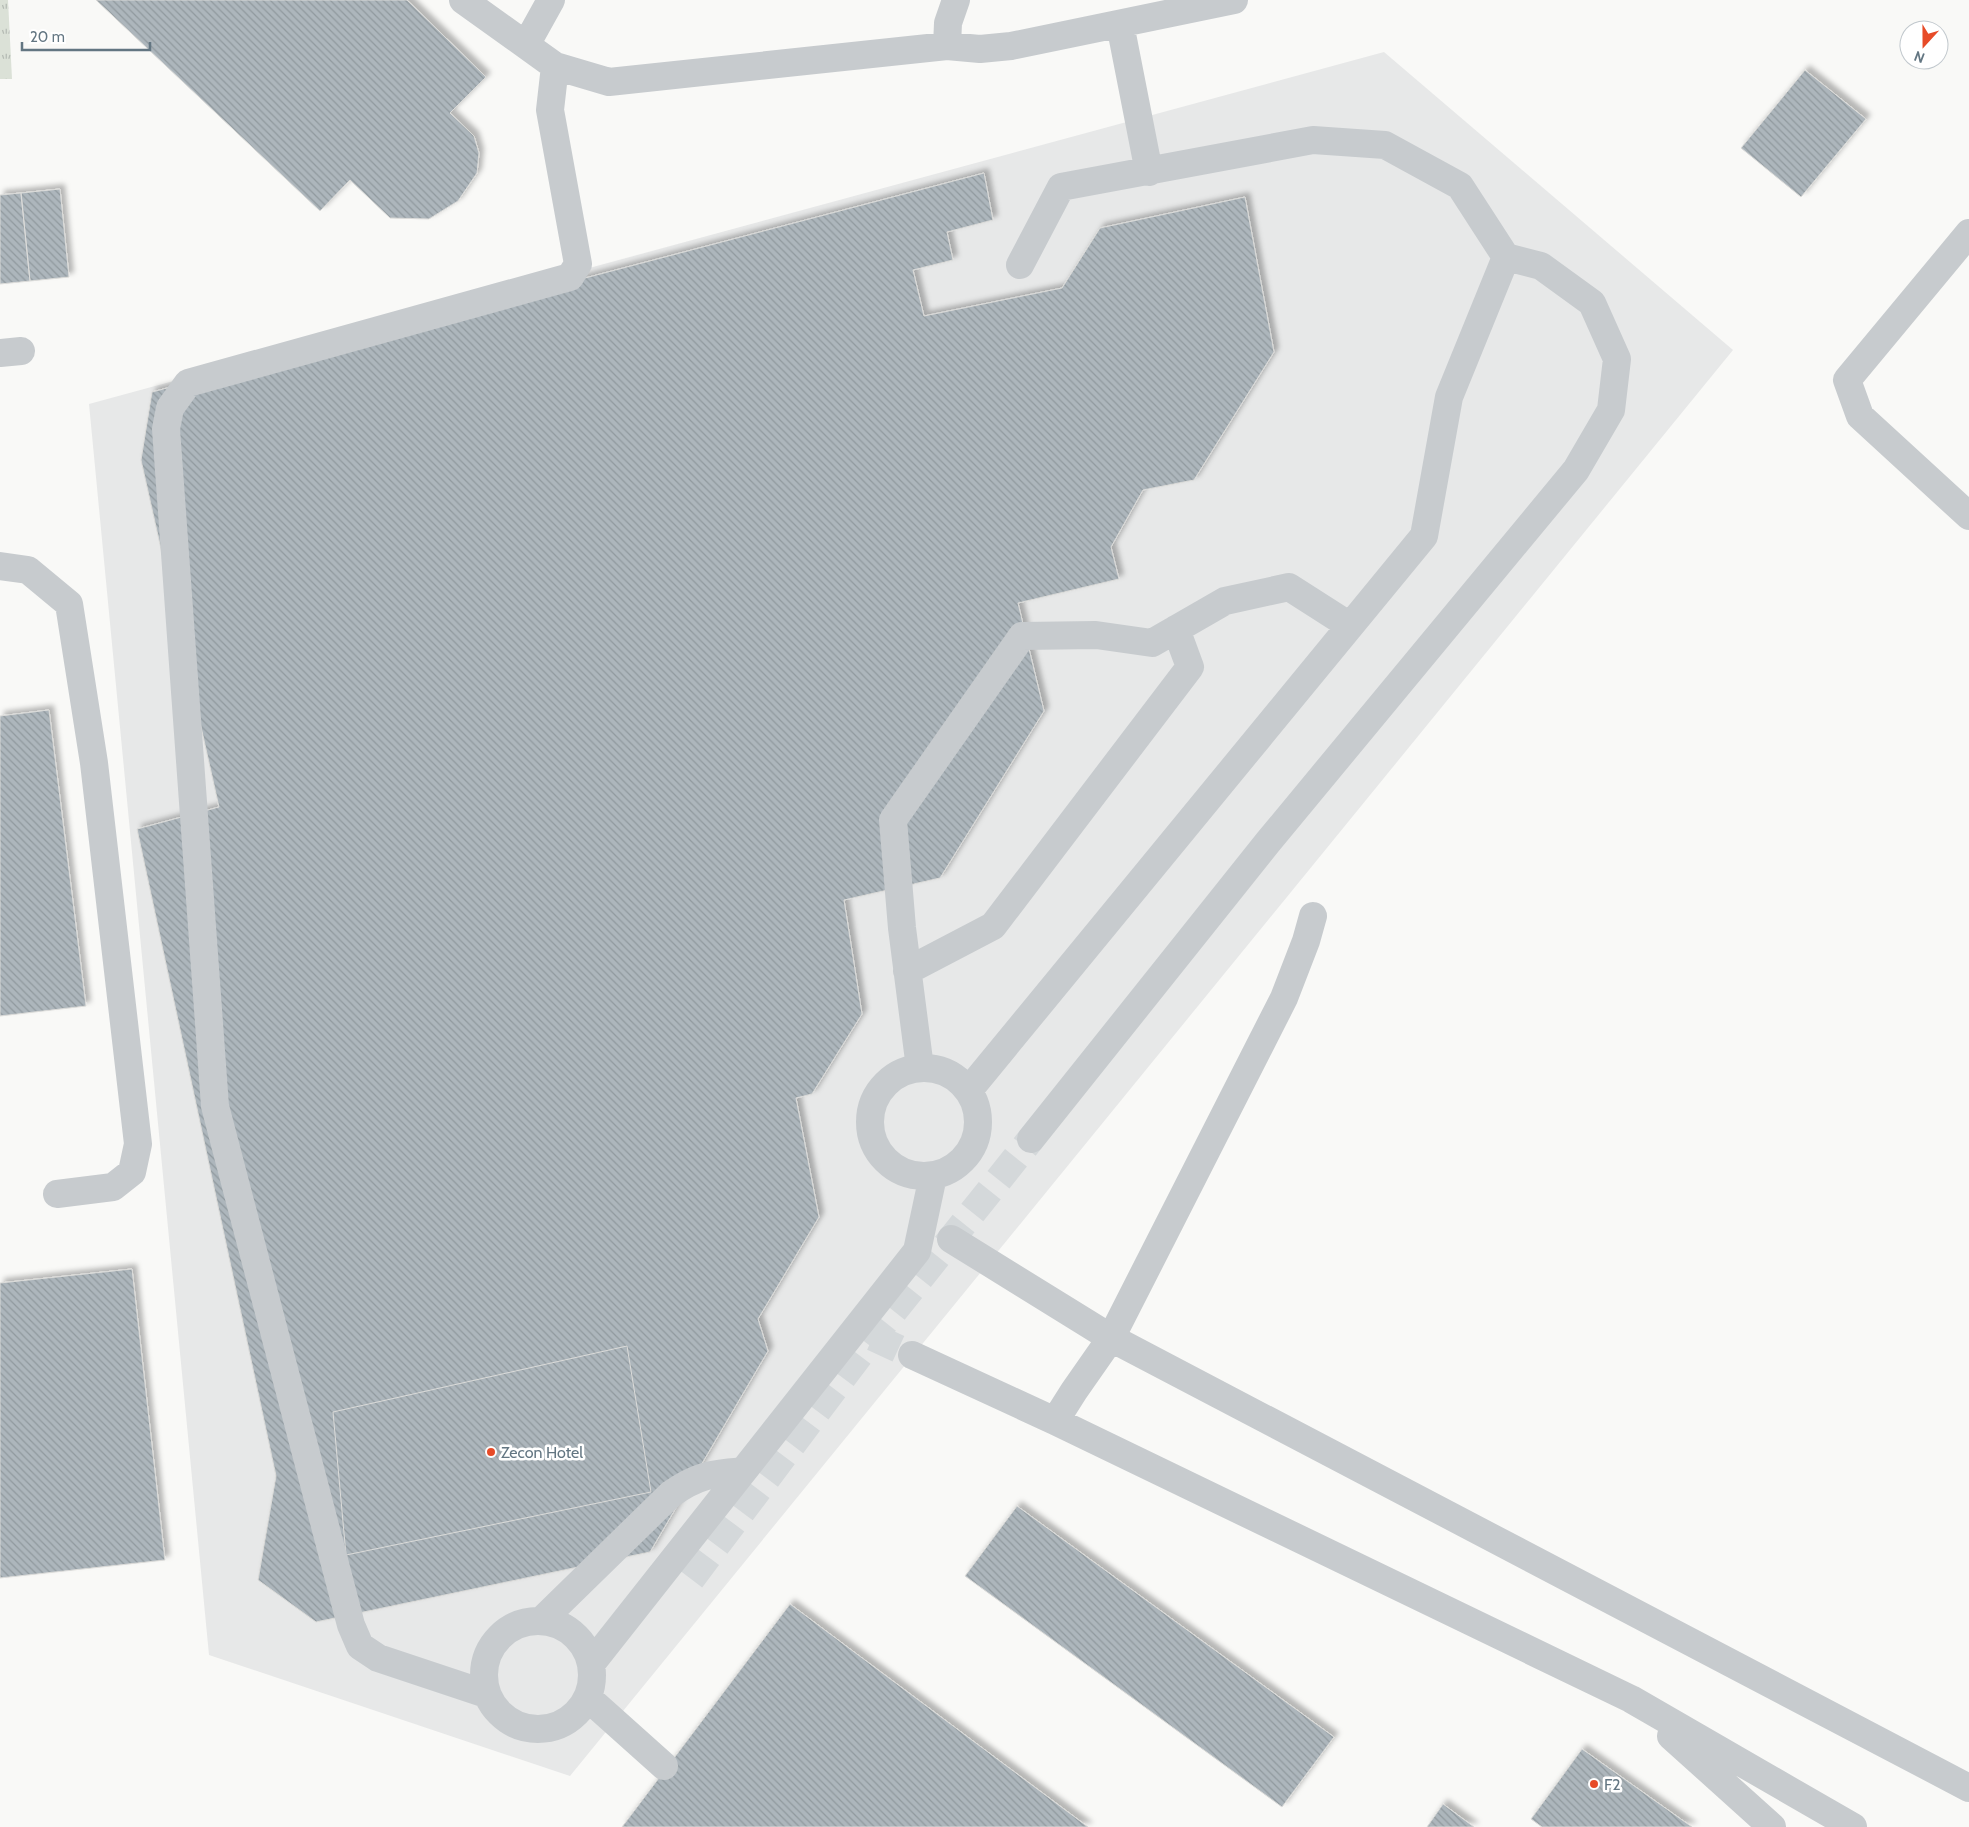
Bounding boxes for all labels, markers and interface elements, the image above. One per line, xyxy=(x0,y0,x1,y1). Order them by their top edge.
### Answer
scale bar xyxy=(22,20,150,52)
north arrow xyxy=(1899,20,1949,70)
text: 20 m xyxy=(30,28,65,46)
text: N xyxy=(1911,47,1927,67)
place label: Zecon Hotel xyxy=(501,1443,583,1462)
marker: Zecon Hotel xyxy=(485,1446,497,1458)
place label: F2 xyxy=(1604,1775,1621,1794)
marker: F2 xyxy=(1588,1778,1600,1790)

